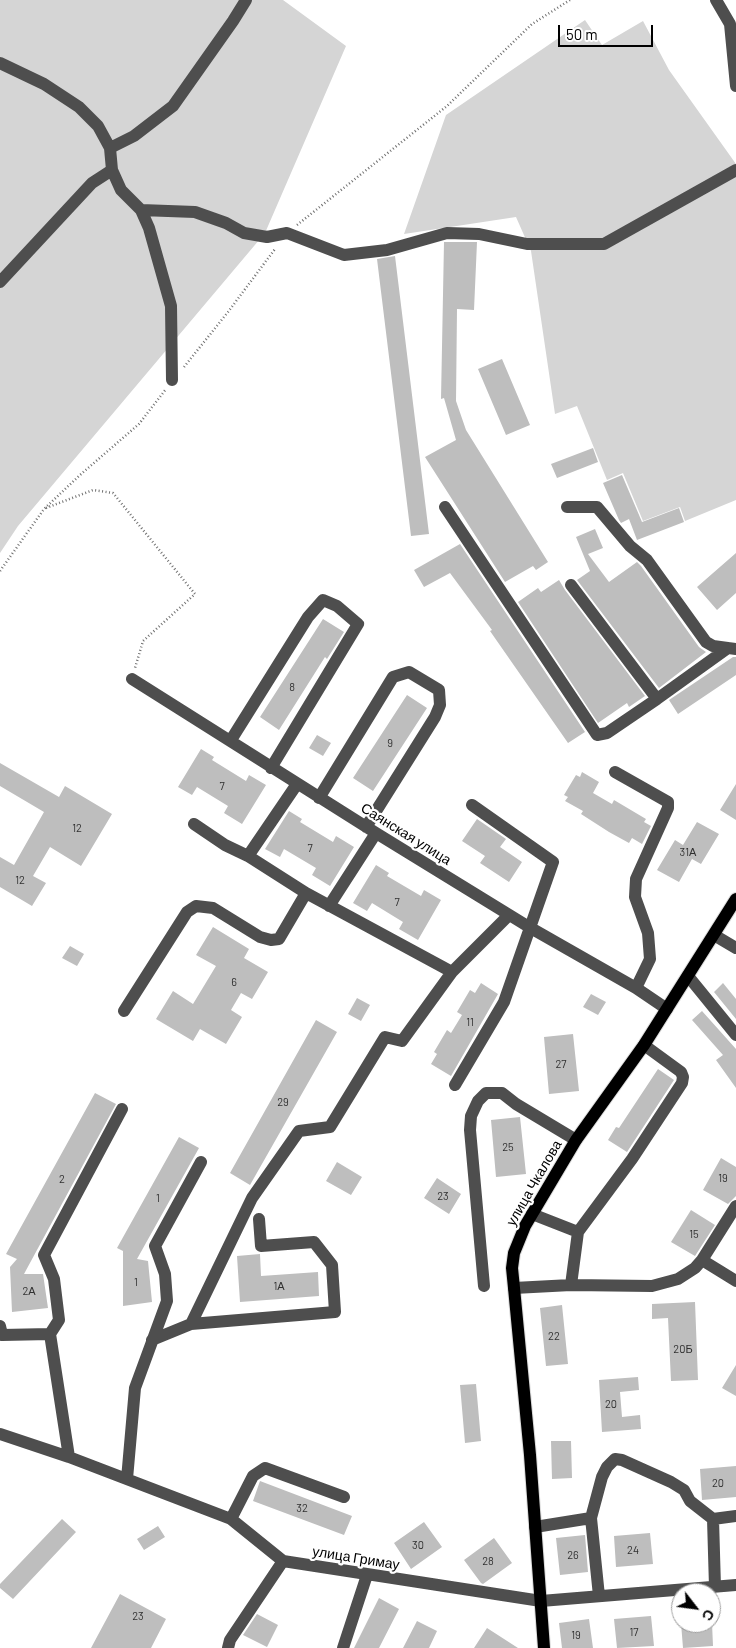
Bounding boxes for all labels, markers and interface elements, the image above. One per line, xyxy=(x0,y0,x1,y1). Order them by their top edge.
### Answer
scale bar xyxy=(561,15,656,47)
text: 50 m xyxy=(566,25,598,43)
house number: 8 xyxy=(289,680,295,694)
house number: 9 xyxy=(387,736,393,750)
house number: 7 xyxy=(219,779,225,793)
street label: Саянская улица xyxy=(358,799,454,869)
house number: 12 xyxy=(72,821,82,835)
house number: 7 xyxy=(307,841,313,855)
house number: 31А xyxy=(680,845,696,859)
house number: 12 xyxy=(15,873,25,887)
house number: 7 xyxy=(394,895,400,909)
house number: 6 xyxy=(231,975,237,989)
house number: 11 xyxy=(466,1015,474,1029)
house number: 27 xyxy=(555,1057,567,1071)
house number: 29 xyxy=(277,1095,289,1109)
street label: улица Чкалова xyxy=(503,1137,565,1229)
house number: 25 xyxy=(502,1140,514,1154)
house number: 19 xyxy=(718,1171,728,1185)
house number: 2 xyxy=(59,1172,65,1186)
house number: 23 xyxy=(437,1189,449,1203)
house number: 1 xyxy=(156,1191,160,1205)
house number: 15 xyxy=(689,1227,699,1241)
house number: 1 xyxy=(134,1275,138,1289)
house number: 1А xyxy=(273,1279,285,1293)
house number: 2А xyxy=(22,1284,36,1298)
house number: 22 xyxy=(548,1329,560,1343)
house number: 20Б xyxy=(673,1342,693,1356)
house number: 20 xyxy=(605,1397,617,1411)
house number: 20 xyxy=(712,1476,724,1490)
house number: 32 xyxy=(296,1501,308,1515)
house number: 30 xyxy=(412,1538,424,1552)
street label: улица Гримау xyxy=(311,1543,401,1573)
house number: 24 xyxy=(627,1543,639,1557)
house number: 26 xyxy=(567,1548,579,1562)
house number: 28 xyxy=(482,1554,494,1568)
north arrow xyxy=(671,1583,721,1633)
text: С xyxy=(699,1607,718,1624)
house number: 23 xyxy=(132,1609,144,1623)
house number: 17 xyxy=(629,1625,639,1639)
house number: 19 xyxy=(571,1628,581,1642)

